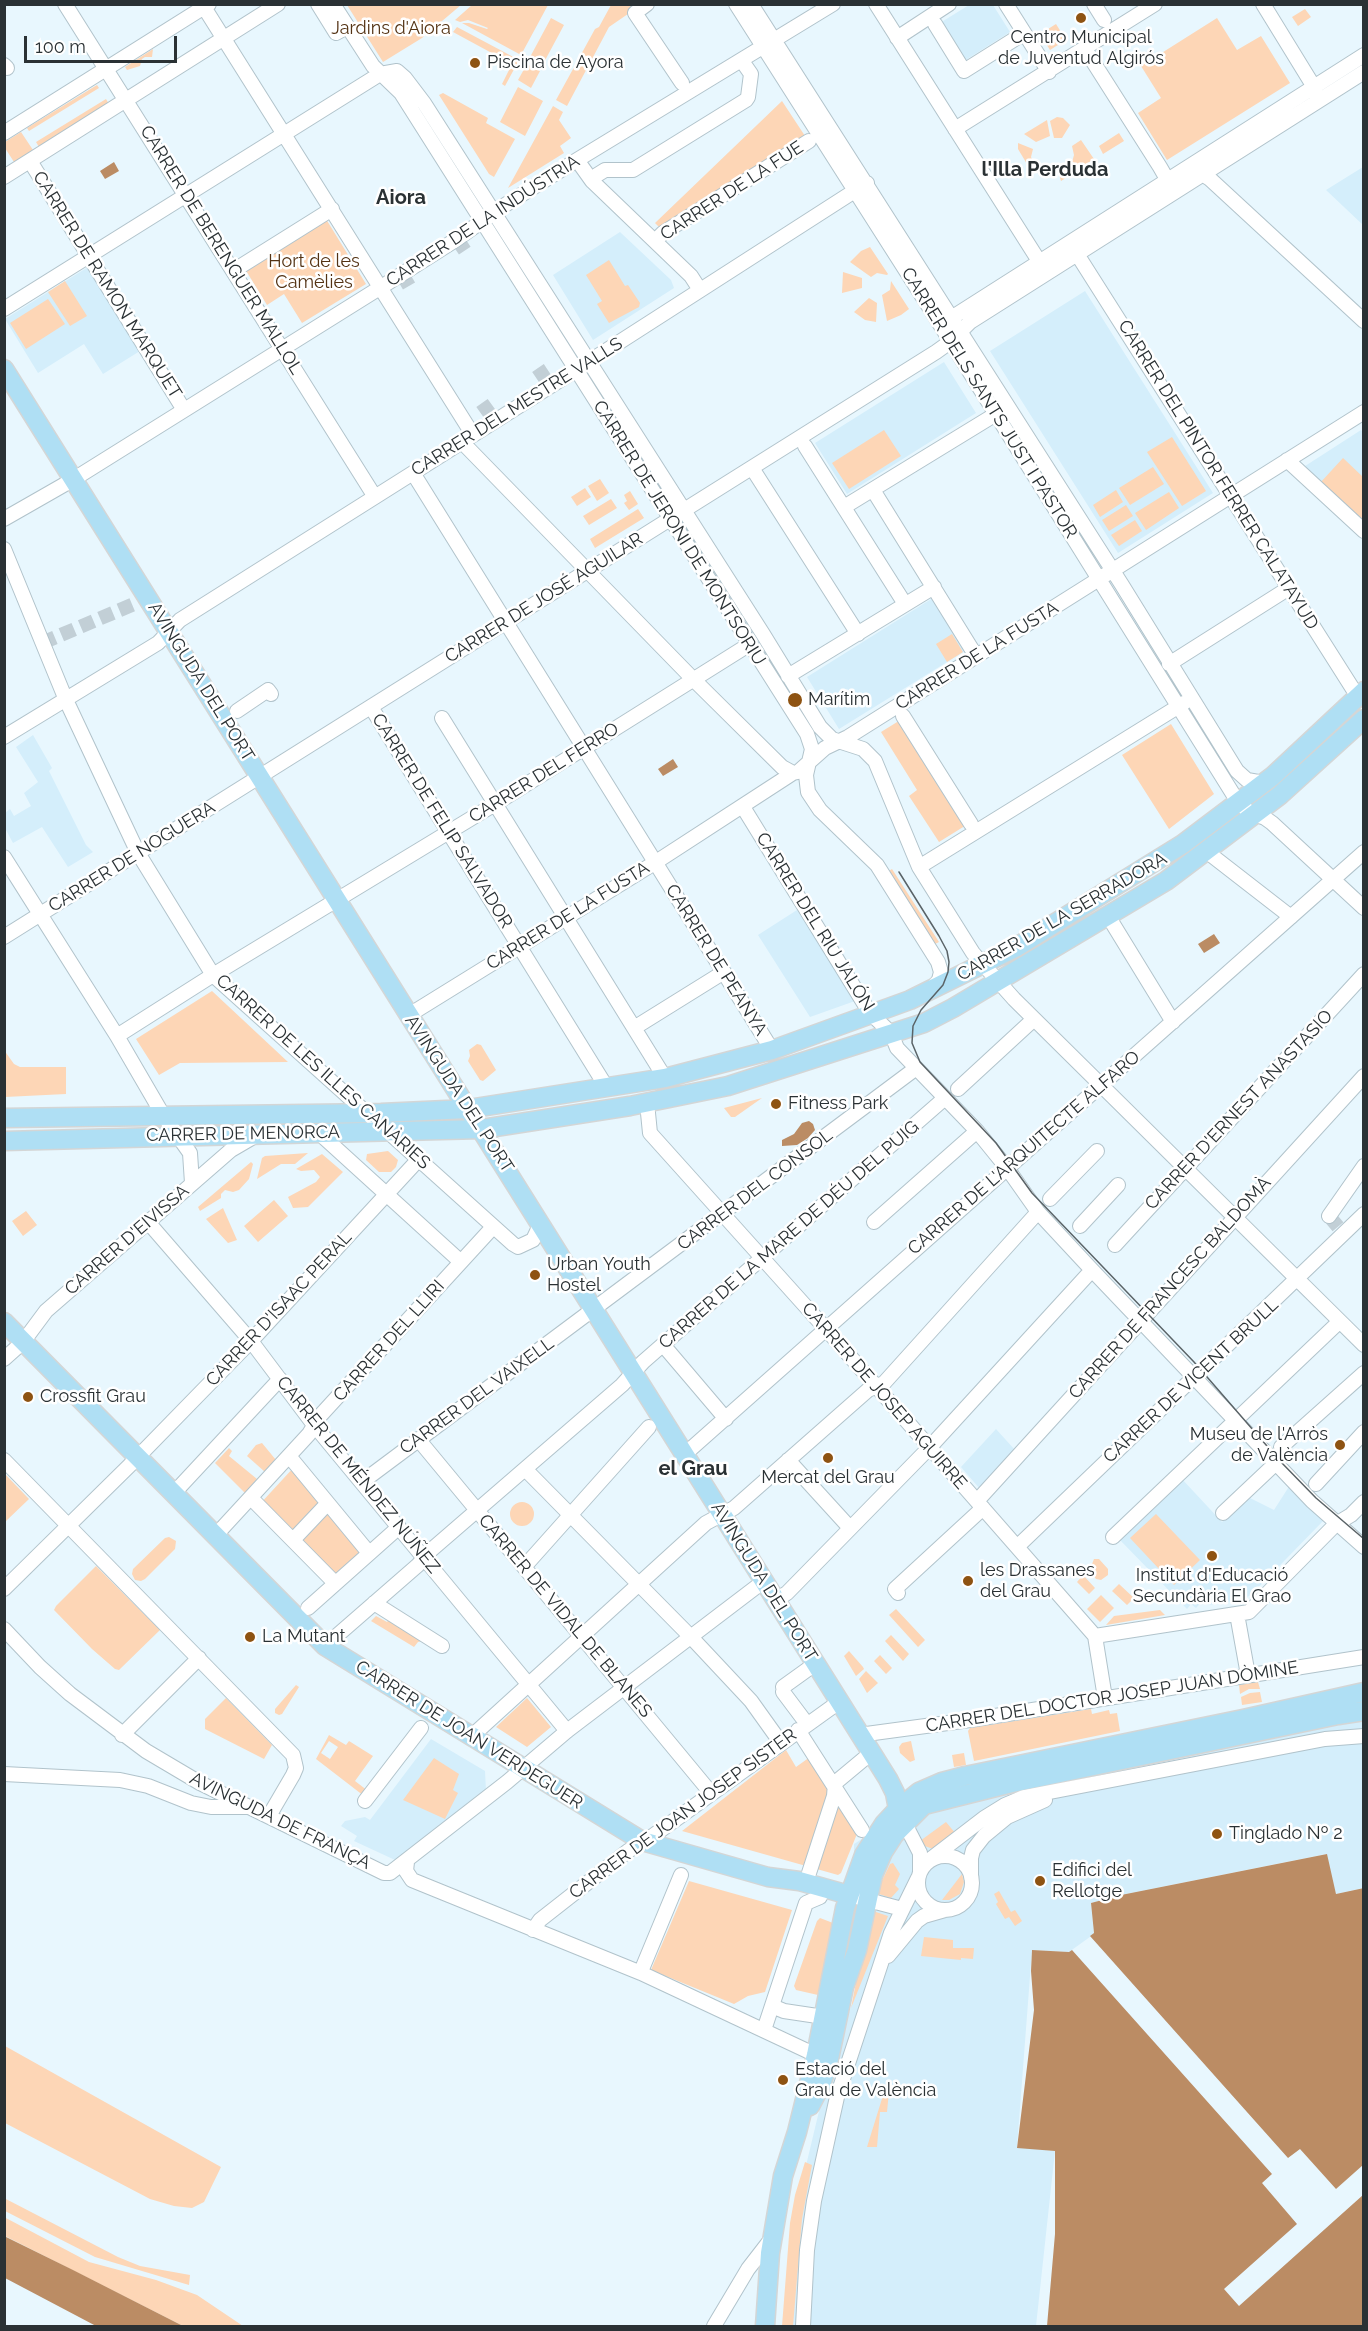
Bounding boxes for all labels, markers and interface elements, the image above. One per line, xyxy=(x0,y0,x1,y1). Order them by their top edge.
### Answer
marker: Centro Municipal de Juventud Algirós xyxy=(1074,11,1088,25)
park label: Jardins d'Aiora xyxy=(331,18,451,40)
scale bar xyxy=(27,24,180,62)
place label: Centro Municipal de Juventud Algirós xyxy=(998,27,1164,70)
text: 100 m xyxy=(35,36,86,57)
place label: Piscina de Ayora xyxy=(487,52,624,74)
marker: Piscina de Ayora xyxy=(468,56,482,70)
street label: CARRER DE BERENGUER MALLOL xyxy=(135,122,307,378)
street label: CARRER DE LA FUE xyxy=(657,137,807,245)
street label: CARRER DE LA INDÚSTRIA xyxy=(382,150,584,292)
district label: l'Illa Perduda xyxy=(982,158,1108,182)
street label: CARRER DE RAMON MARQUET xyxy=(28,167,186,403)
district label: Aiora xyxy=(376,186,426,210)
park label: Hort de les Camèlies xyxy=(268,251,360,294)
street label: CARRER DELS SANTS JUST I PASTOR xyxy=(896,264,1082,542)
street label: CARRER DEL PINTOR FERRER CALATAYUD xyxy=(1113,316,1323,634)
street label: CARRER DEL MESTRE VALLS xyxy=(407,333,627,481)
street label: CARRER DE JERONI DE MONTSORIU xyxy=(588,397,770,669)
street label: CARRER DE JOSÉ AGUILAR xyxy=(441,528,647,668)
street label: CARRER DE LA FUSTA xyxy=(892,597,1062,715)
street label: AVINGUDA DEL PORT xyxy=(143,598,259,766)
place label: Marítim xyxy=(808,689,870,711)
marker: Marítim xyxy=(786,691,804,709)
street label: CARRER DE FELIP SALVADOR xyxy=(367,710,517,932)
street label: CARRER DEL FERRO xyxy=(465,718,623,828)
street label: CARRER DE NOGUERA xyxy=(45,797,219,917)
street label: CARRER DEL RIU JALÓN xyxy=(751,829,879,1015)
street label: CARRER DE LA SERRADORA xyxy=(953,848,1171,986)
street label: CARRER DE LA FUSTA xyxy=(483,857,653,975)
street label: CARRER DE PEANYA xyxy=(661,880,771,1040)
street label: CARRER DE LES ILLES CANÀRIES xyxy=(211,970,435,1174)
street label: CARRER D'ERNEST ANASTASIO xyxy=(1141,1006,1337,1214)
street label: AVINGUDA DEL PORT xyxy=(400,1011,518,1177)
street label: CARRER DE L'ARQUITECTE ALFARO xyxy=(904,1046,1144,1260)
place label: Fitness Park xyxy=(788,1093,888,1115)
marker: Fitness Park xyxy=(769,1097,783,1111)
street label: CARRER DE LA MARE DE DÉU DEL PUIG xyxy=(655,1116,923,1354)
street label: CARRER DE MENORCA xyxy=(146,1122,340,1146)
street label: CARRER DEL CONSOL xyxy=(673,1125,837,1255)
street label: CARRER DE FRANCESC BALDOMÀ xyxy=(1064,1172,1276,1404)
street label: CARRER D'EIVISSA xyxy=(60,1180,194,1300)
street label: CARRER D'ISAAC PERAL xyxy=(202,1227,356,1391)
place label: Urban Youth Hostel xyxy=(547,1254,651,1296)
marker: Urban Youth Hostel xyxy=(528,1268,542,1282)
street label: CARRER DEL LLIRI xyxy=(329,1276,449,1406)
street label: CARRER DE VICENT BRULL xyxy=(1099,1294,1283,1468)
street label: CARRER DE JOSEP AGUIRRE xyxy=(797,1298,971,1494)
street label: CARRER DEL VAIXELL xyxy=(396,1333,558,1459)
street label: CARRER DE MÉNDEZ NÚÑEZ xyxy=(272,1372,444,1578)
place label: Crossfit Grau xyxy=(40,1386,146,1408)
marker: Crossfit Grau xyxy=(21,1390,35,1404)
place label: Museu de l'Arròs de València xyxy=(1190,1424,1328,1466)
marker: Museu de l'Arròs de València xyxy=(1333,1438,1347,1452)
marker: Mercat del Grau xyxy=(821,1451,835,1465)
district label: el Grau xyxy=(658,1457,728,1481)
place label: Mercat del Grau xyxy=(761,1467,895,1489)
street label: AVINGUDA DEL PORT xyxy=(706,1498,822,1666)
street label: CARRER DE VIDAL DE BLANES xyxy=(474,1510,656,1722)
marker: Institut d'Educació Secundària El Grao xyxy=(1205,1549,1219,1563)
place label: les Drassanes del Grau xyxy=(980,1560,1095,1602)
place label: Institut d'Educació Secundària El Grao xyxy=(1133,1565,1291,1608)
marker: les Drassanes del Grau xyxy=(961,1574,975,1588)
place label: La Mutant xyxy=(262,1626,346,1648)
marker: La Mutant xyxy=(243,1630,257,1644)
street label: CARRER DE JOAN VERDEGUER xyxy=(351,1656,587,1814)
street label: CARRER DEL DOCTOR JOSEP JUAN DÒMINE xyxy=(924,1657,1300,1737)
street label: CARRER DE JOAN JOSEP SISTER xyxy=(565,1724,801,1904)
street label: AVINGUDA DE FRANÇA xyxy=(186,1768,374,1874)
place label: Tinglado Nº 2 xyxy=(1229,1823,1343,1845)
marker: Tinglado Nº 2 xyxy=(1210,1827,1224,1841)
place label: Edifici del Rellotge xyxy=(1052,1860,1132,1902)
marker: Edifici del Rellotge xyxy=(1033,1874,1047,1888)
place label: Estació del Grau de València xyxy=(795,2059,936,2102)
marker: Estació del Grau de València xyxy=(776,2073,790,2087)

